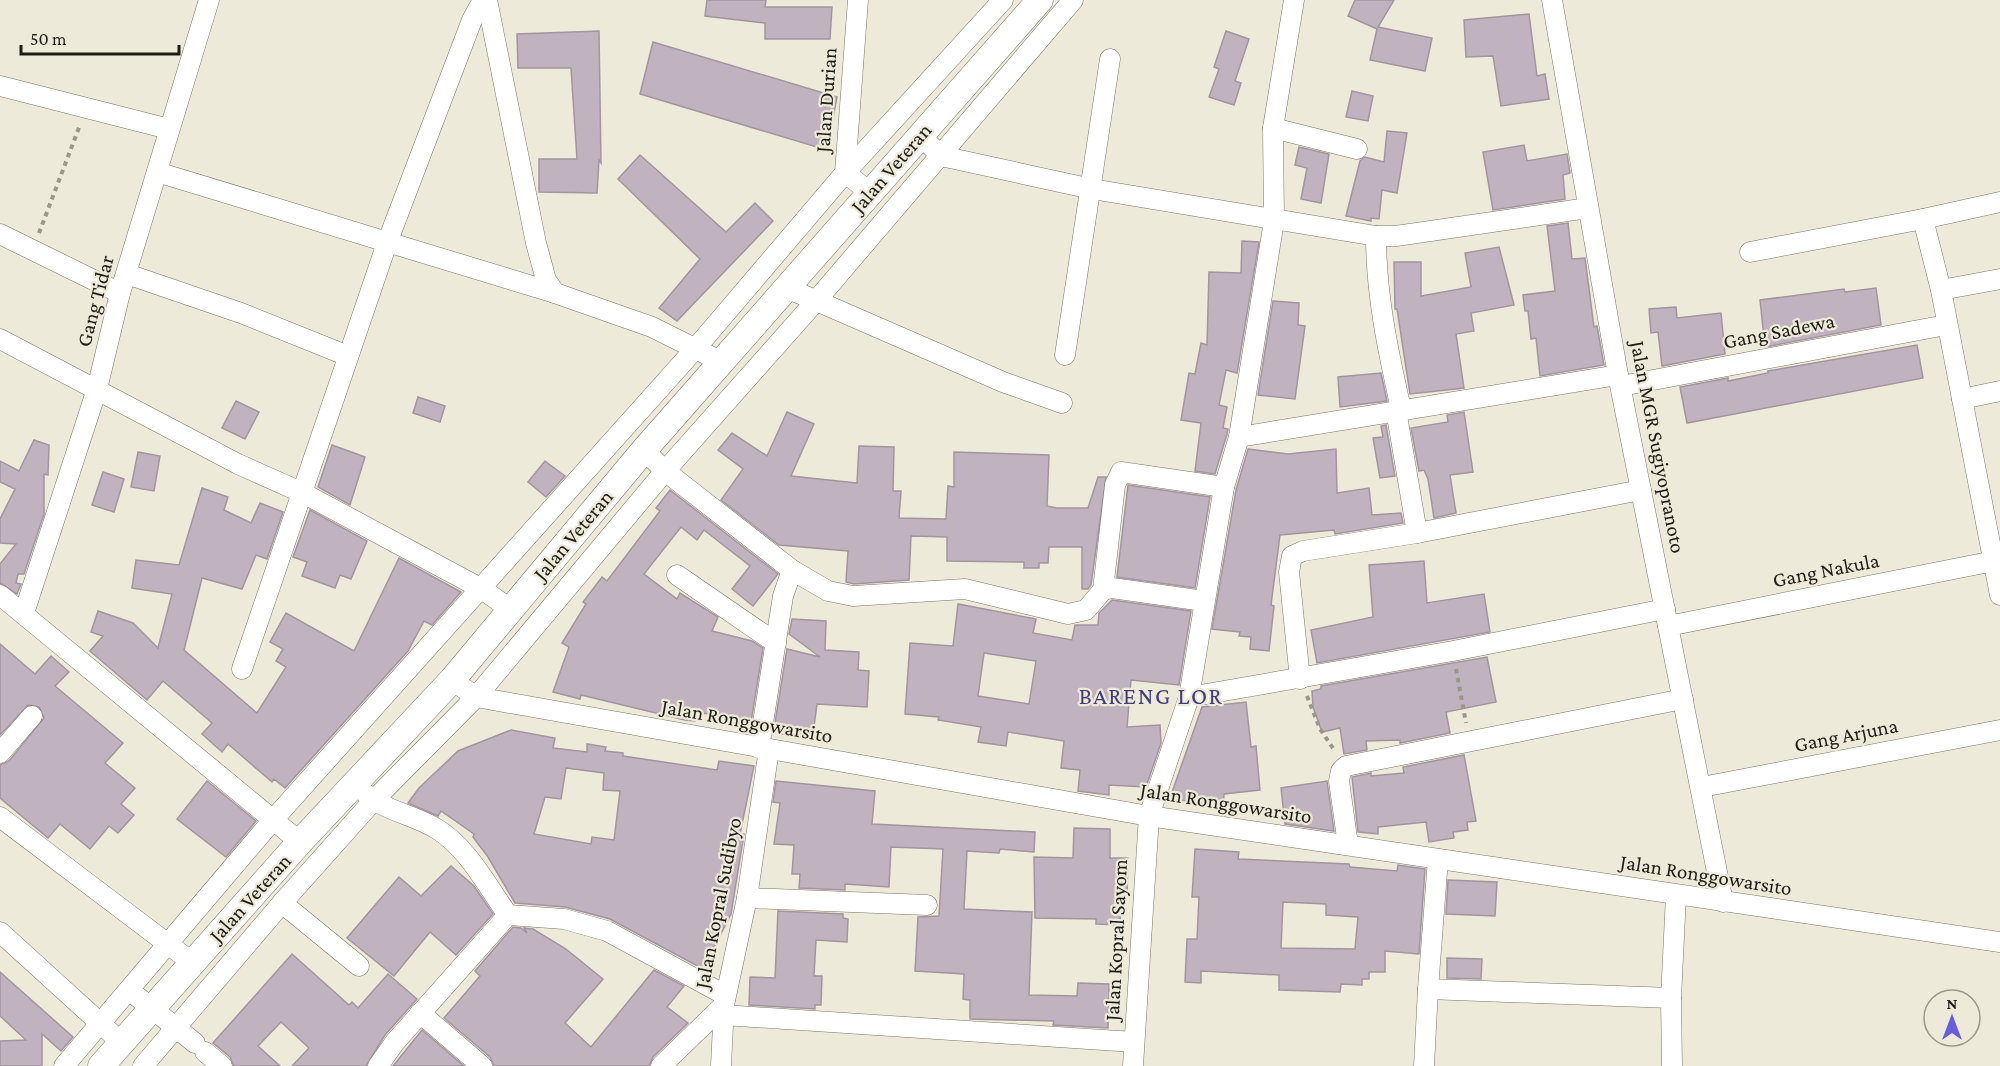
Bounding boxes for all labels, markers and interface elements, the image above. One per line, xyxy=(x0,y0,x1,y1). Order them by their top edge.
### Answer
scale bar xyxy=(21,18,178,56)
text: 50 m xyxy=(30,29,67,49)
street label: Jalan Durian xyxy=(810,47,842,155)
street label: Jalan Veteran xyxy=(844,118,936,219)
street label: Gang Tidar xyxy=(71,252,119,349)
street label: Gang Sadewa xyxy=(1721,308,1837,354)
street label: Jalan MGR Sugiyopranoto xyxy=(1625,337,1690,555)
street label: Jalan Veteran xyxy=(527,485,618,587)
street label: Gang Nakula xyxy=(1771,548,1882,592)
district label: BARENG LOR xyxy=(1079,682,1223,709)
street label: Jalan Ronggowarsito xyxy=(658,694,834,748)
street label: Gang Arjuna xyxy=(1792,713,1900,757)
street label: Jalan Ronggowarsito xyxy=(1137,777,1313,828)
street label: Jalan Kopral Sudibyo xyxy=(689,815,746,993)
street label: Jalan Veteran xyxy=(203,849,296,949)
street label: Jalan Ronggowarsito xyxy=(1617,849,1793,900)
street label: Jalan Kopral Sayom xyxy=(1100,858,1132,1024)
north arrow xyxy=(1922,988,1982,1048)
text: N xyxy=(1947,995,1958,1012)

